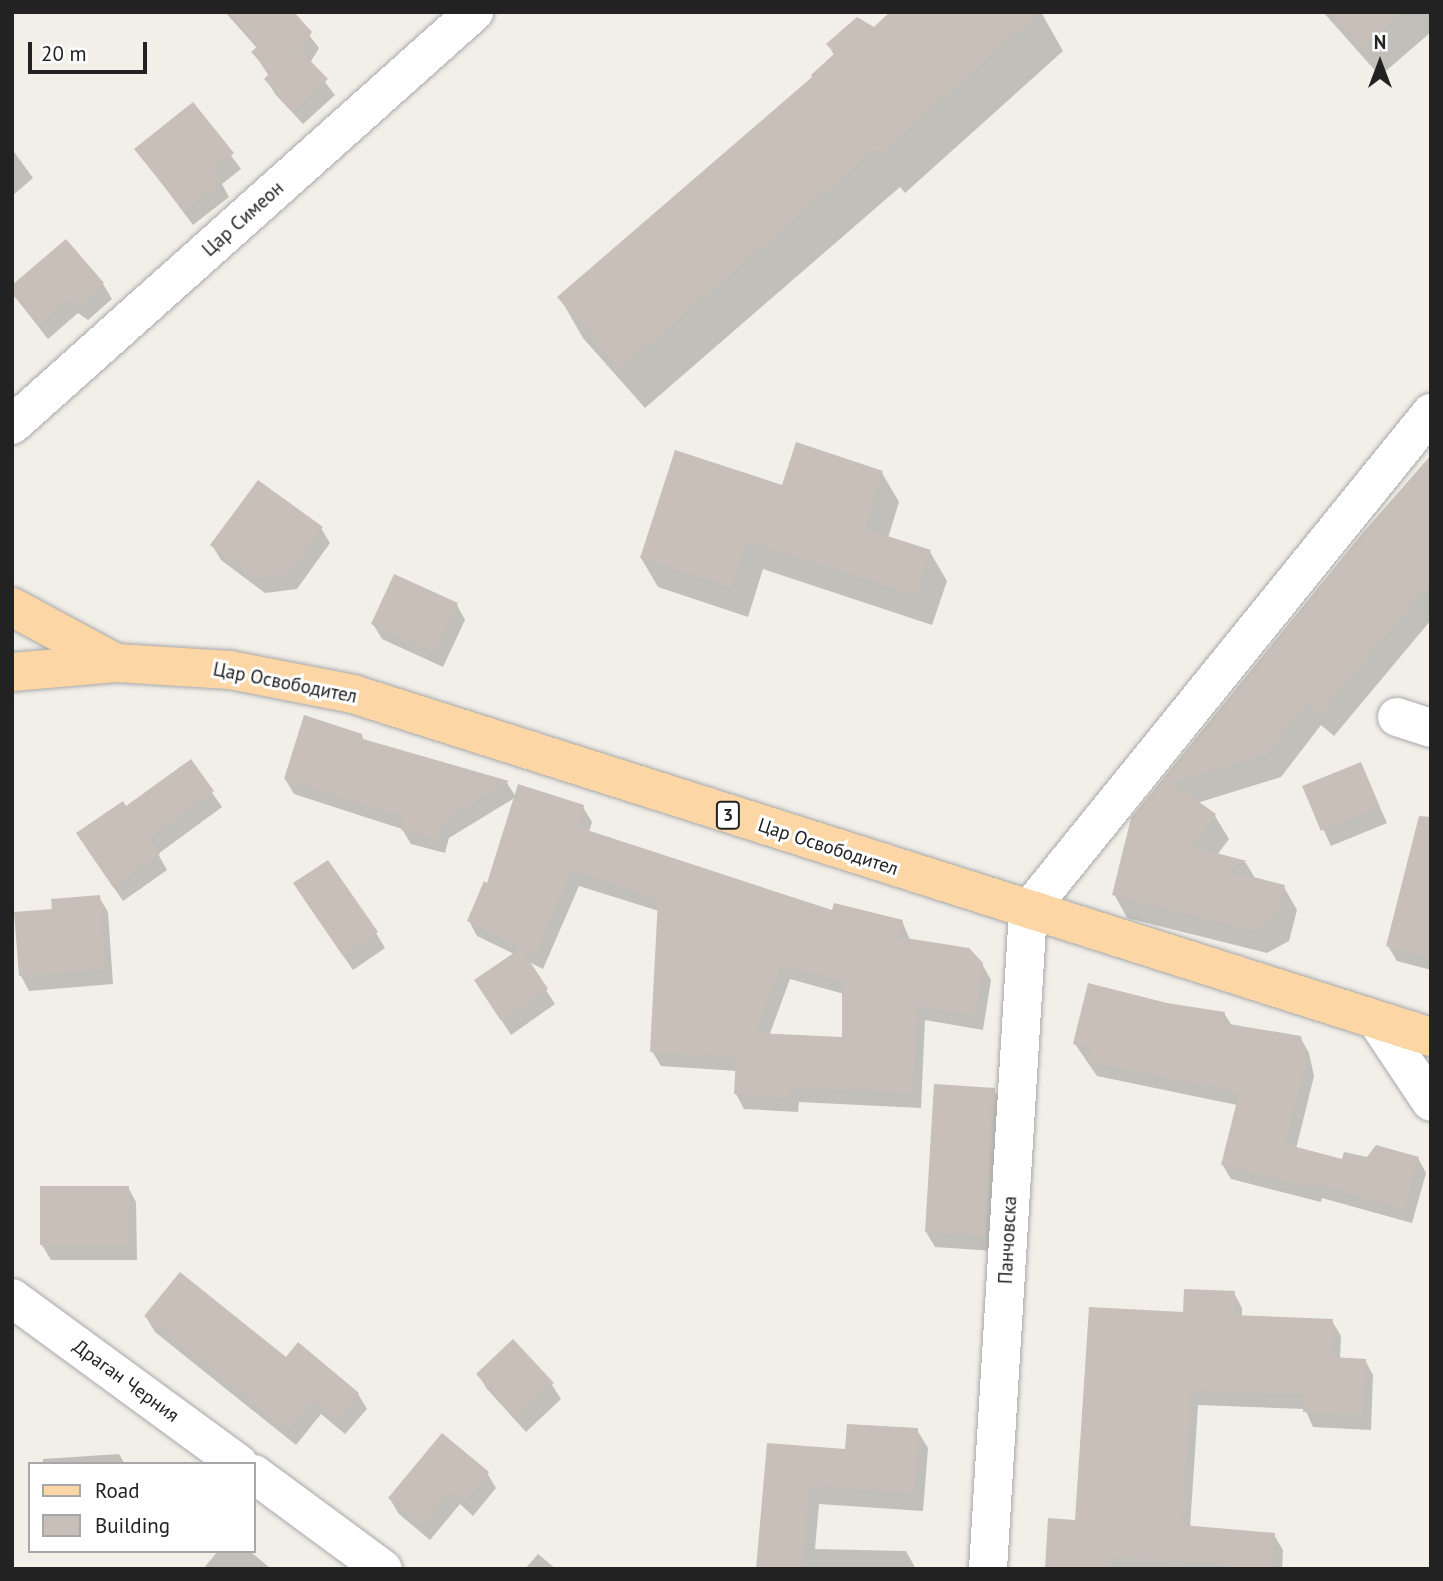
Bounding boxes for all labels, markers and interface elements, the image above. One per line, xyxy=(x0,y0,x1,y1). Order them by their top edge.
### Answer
scale bar xyxy=(32,28,150,72)
north arrow xyxy=(1345,28,1415,98)
text: N xyxy=(1374,30,1386,54)
text: 20 m xyxy=(41,40,87,67)
street label: Цар Симеон xyxy=(198,177,288,261)
street label: Цар Освободител xyxy=(211,658,359,708)
road number: 3 xyxy=(716,800,740,830)
street label: Цар Освободител xyxy=(755,814,901,880)
street label: Панчовска xyxy=(994,1195,1022,1285)
street label: Драган Черния xyxy=(69,1335,183,1427)
legend xyxy=(28,1462,256,1553)
text: Road xyxy=(95,1477,139,1504)
text: Building xyxy=(95,1512,170,1539)

